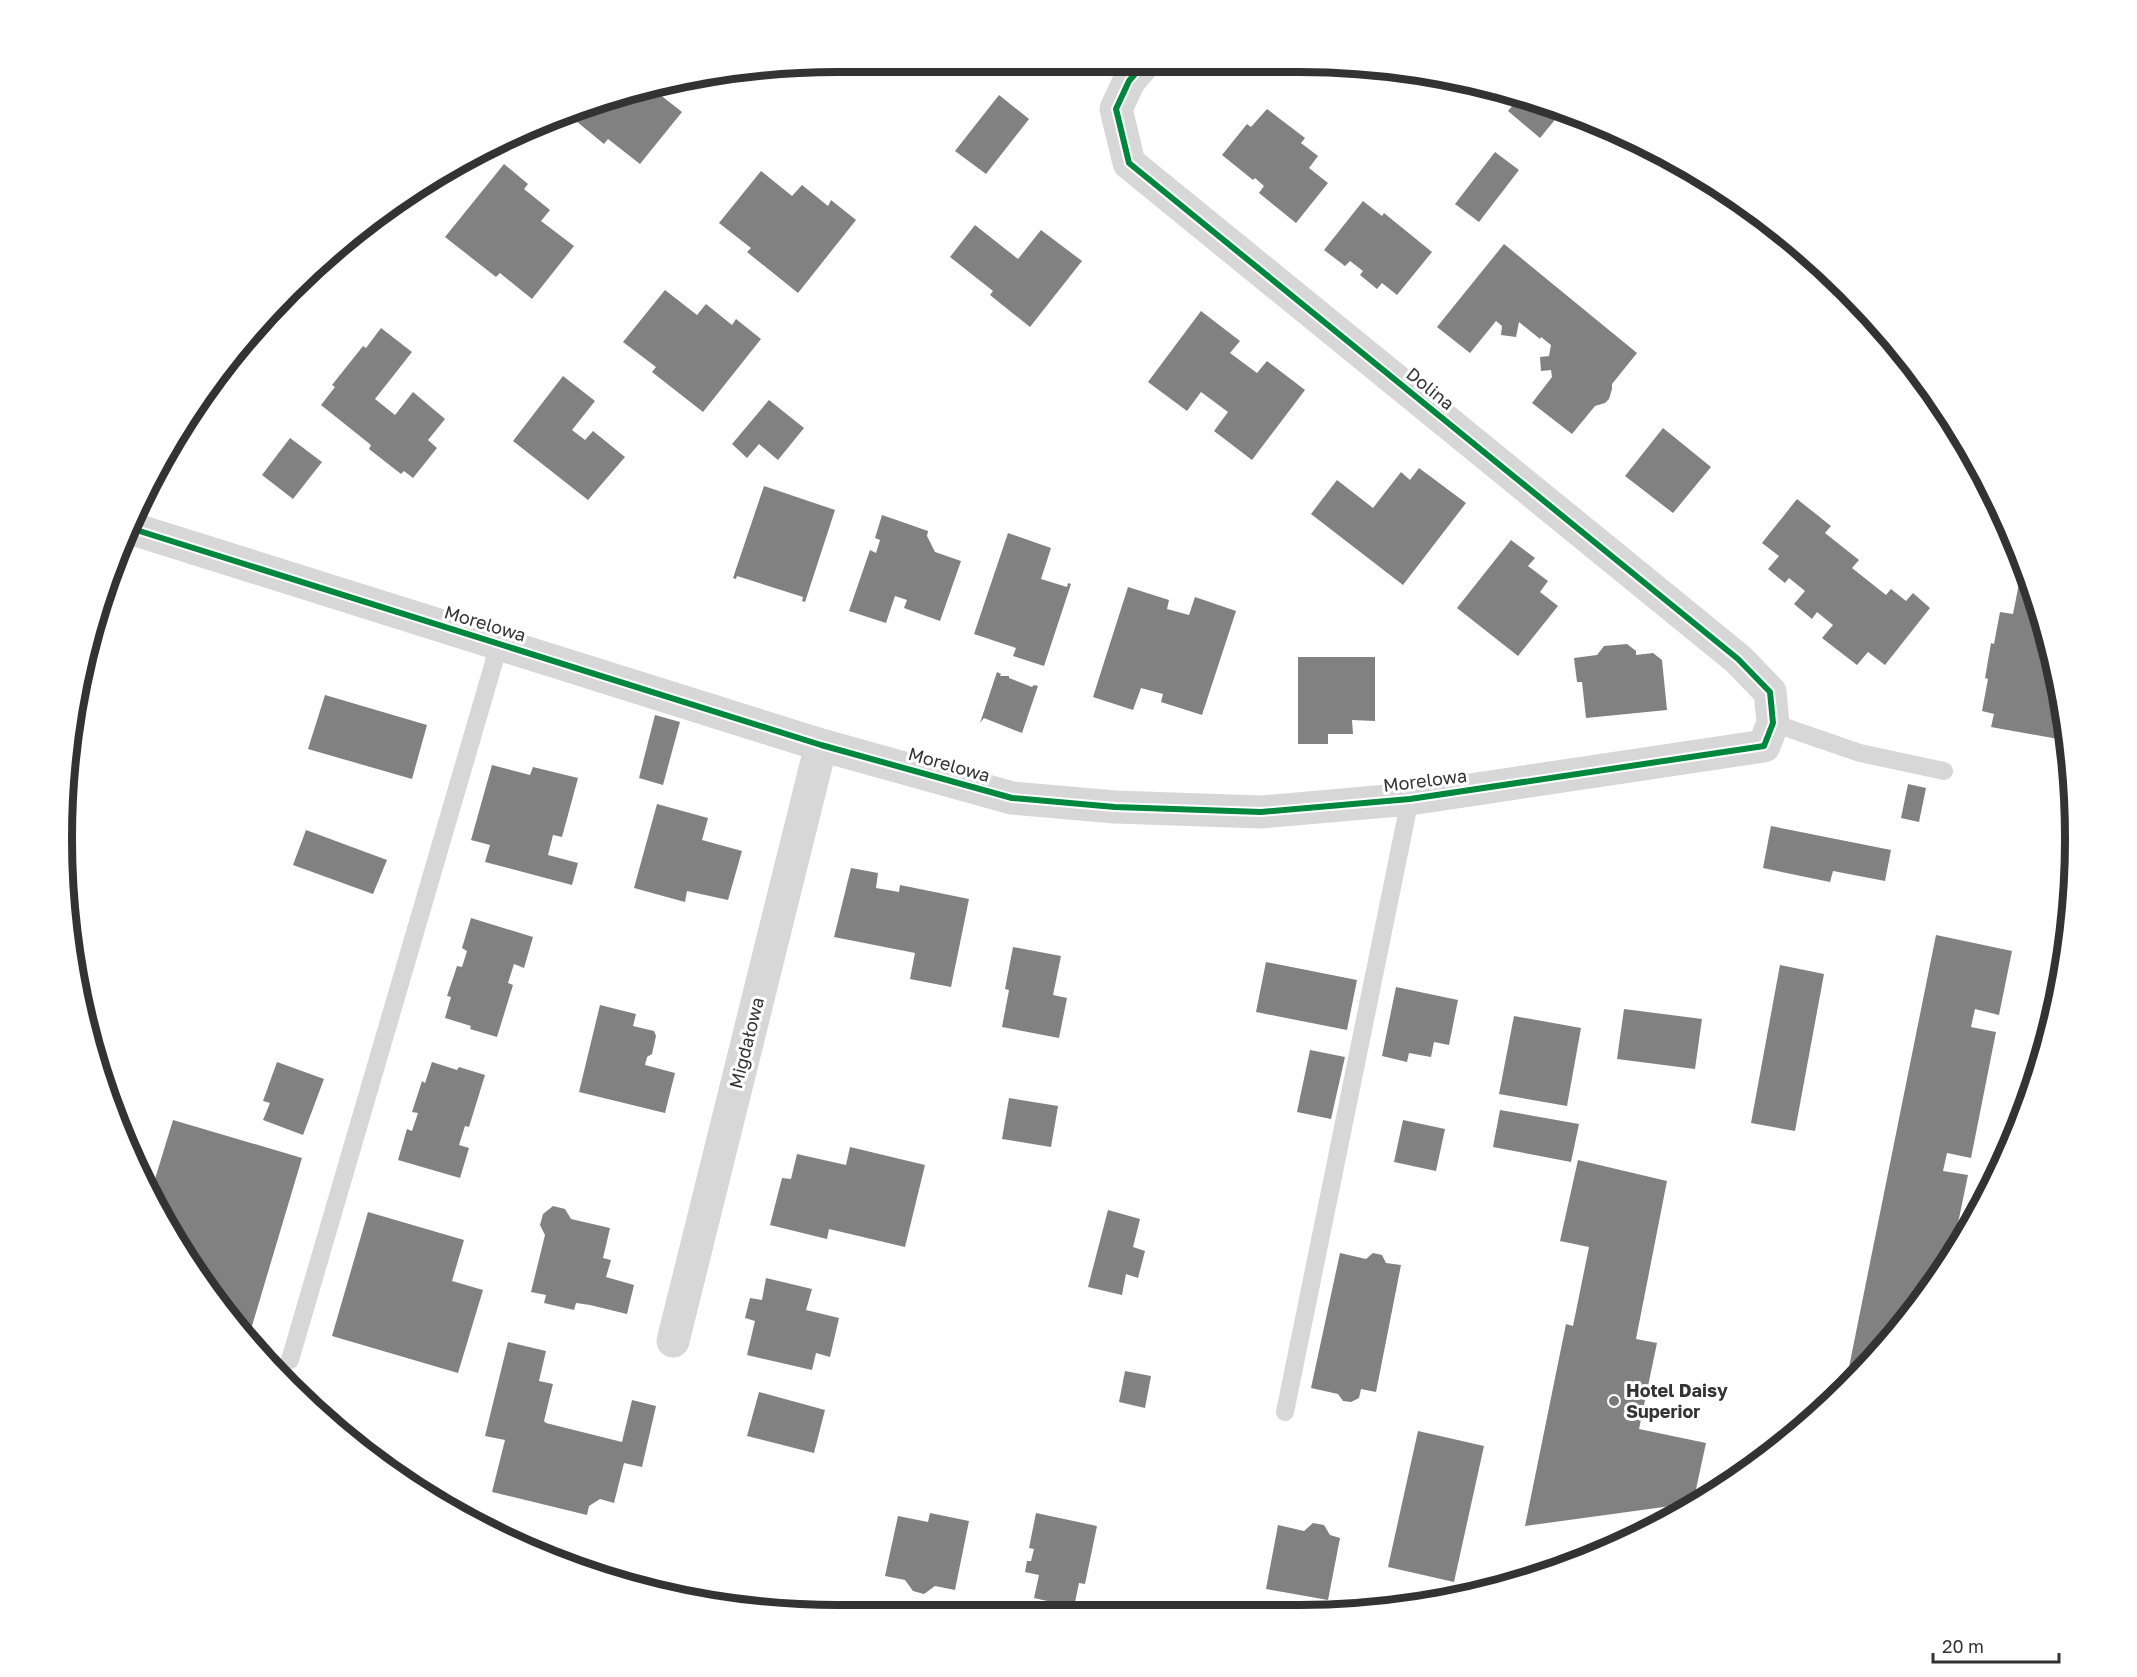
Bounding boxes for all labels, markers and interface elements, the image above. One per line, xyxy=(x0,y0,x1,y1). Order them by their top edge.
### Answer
street label: Dolina xyxy=(1402,362,1459,414)
street label: Morelowa xyxy=(442,600,529,646)
street label: Morelowa xyxy=(906,742,993,786)
street label: Morelowa xyxy=(1382,764,1468,796)
street label: Migdałowa xyxy=(724,995,768,1091)
place label: Hotel Daisy Superior xyxy=(1626,1379,1728,1422)
marker: Hotel Daisy Superior xyxy=(1607,1394,1621,1408)
scale bar xyxy=(1933,1626,2059,1664)
text: 20 m xyxy=(1942,1635,1984,1657)

